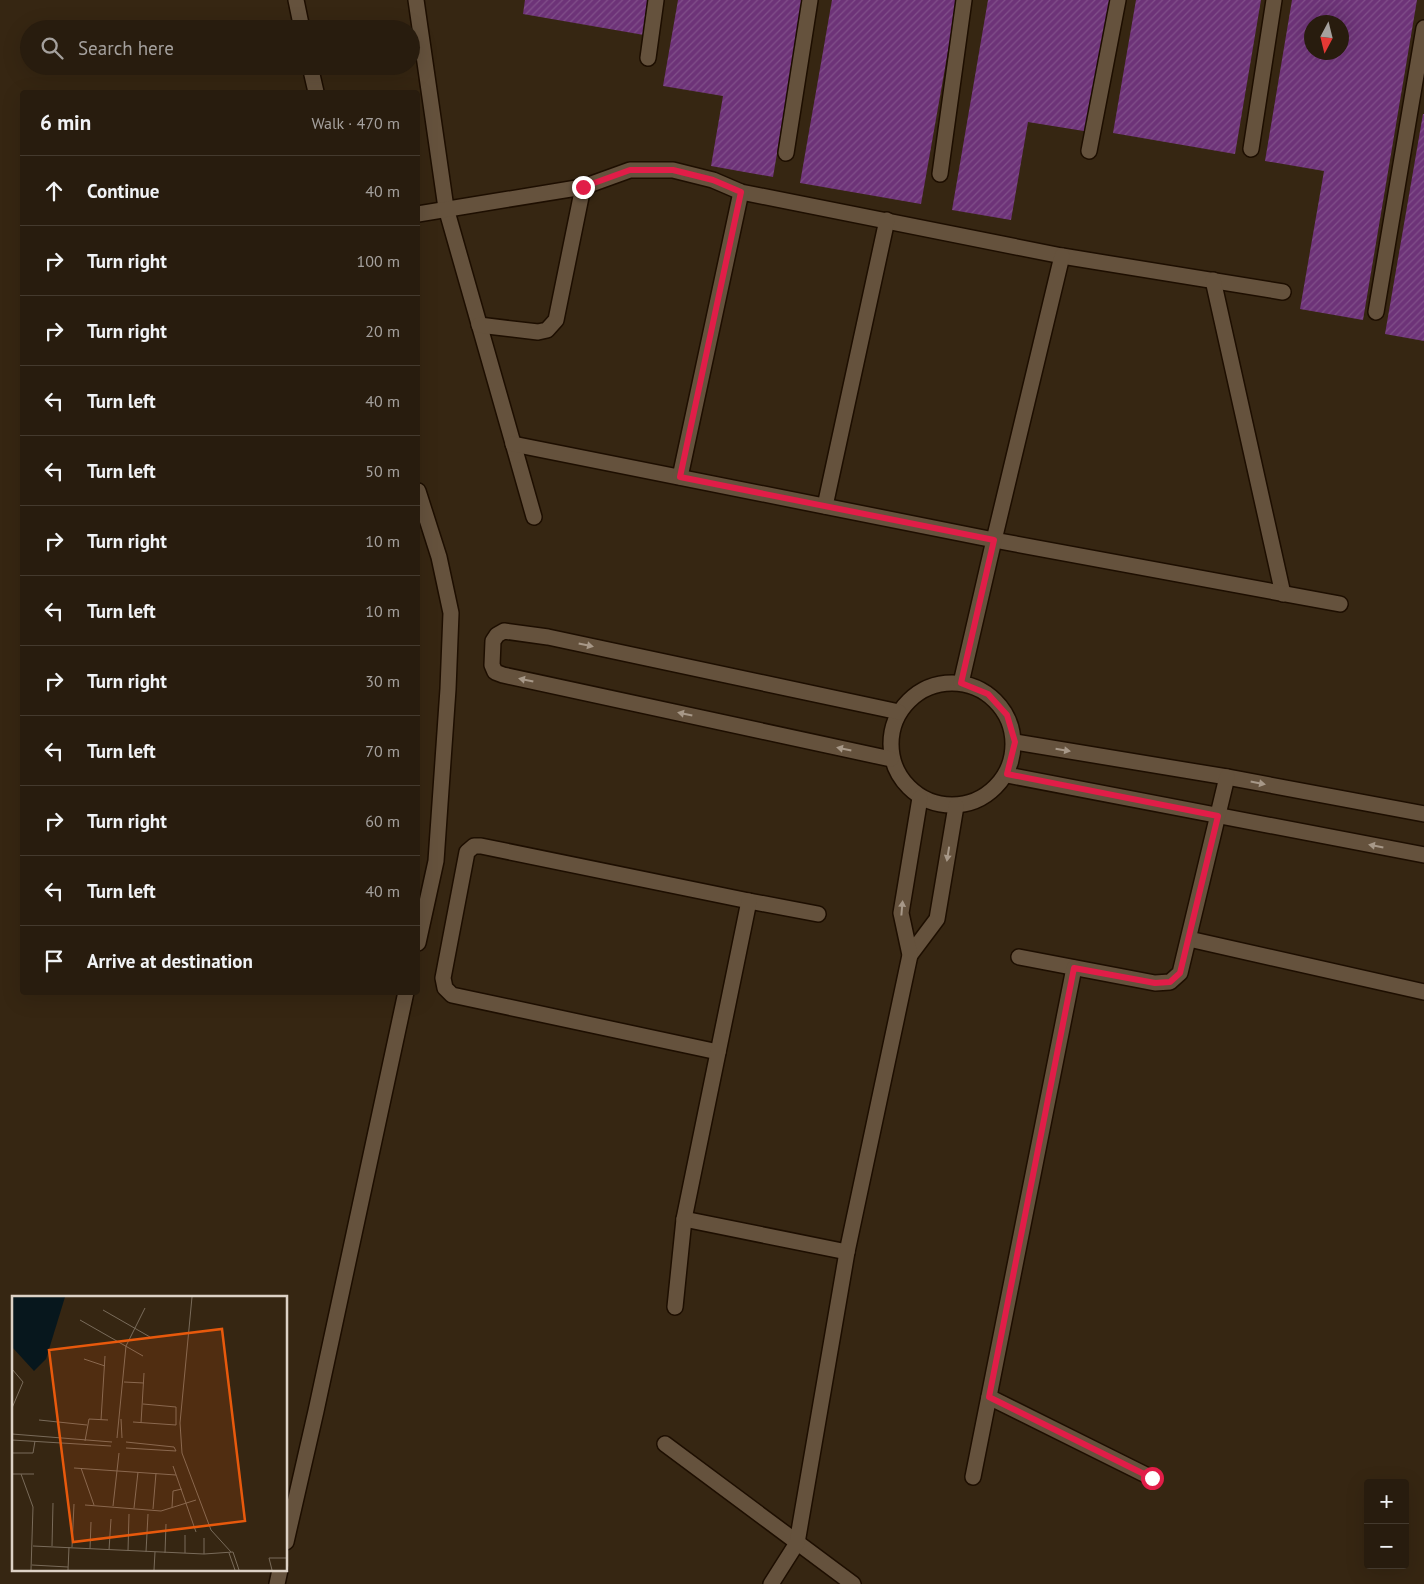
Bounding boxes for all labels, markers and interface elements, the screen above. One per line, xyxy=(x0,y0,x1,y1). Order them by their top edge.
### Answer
north arrow xyxy=(1304,15,1349,60)
search box xyxy=(20,20,420,75)
icon: search xyxy=(38,34,66,62)
text: Search here xyxy=(78,36,174,60)
text: 6 min xyxy=(40,109,91,136)
text: Walk · 470 m xyxy=(311,113,400,133)
route end xyxy=(572,176,595,199)
icon: ahead xyxy=(40,177,68,205)
text: Continue xyxy=(87,179,159,203)
text: 40 m xyxy=(365,181,400,201)
icon: right xyxy=(40,247,68,275)
text: Turn right xyxy=(87,249,167,273)
text: 100 m xyxy=(357,251,400,271)
icon: right xyxy=(40,317,68,345)
text: Turn right xyxy=(87,319,167,343)
text: 20 m xyxy=(365,321,400,341)
icon: left xyxy=(40,387,68,415)
text: Turn left xyxy=(87,389,156,413)
text: 40 m xyxy=(365,391,400,411)
icon: left xyxy=(40,457,68,485)
text: Turn left xyxy=(87,459,156,483)
text: 50 m xyxy=(365,461,400,481)
icon: right xyxy=(40,527,68,555)
text: Turn right xyxy=(87,529,167,553)
text: 10 m xyxy=(365,531,400,551)
icon: left xyxy=(40,597,68,625)
text: Turn left xyxy=(87,599,156,623)
text: 10 m xyxy=(365,601,400,621)
one-way arrow xyxy=(579,641,594,649)
icon: right xyxy=(40,667,68,695)
text: Turn right xyxy=(87,669,167,693)
text: 30 m xyxy=(365,671,400,691)
one-way arrow xyxy=(518,676,534,684)
one-way arrow xyxy=(677,710,692,718)
icon: left xyxy=(40,737,68,765)
text: Turn left xyxy=(87,739,156,763)
text: 70 m xyxy=(365,741,400,761)
one-way arrow xyxy=(835,744,851,752)
one-way arrow xyxy=(1055,747,1071,755)
one-way arrow xyxy=(1250,779,1266,787)
icon: right xyxy=(40,807,68,835)
text: Turn right xyxy=(87,809,167,833)
text: 60 m xyxy=(365,811,400,831)
one-way arrow xyxy=(1368,841,1384,849)
one-way arrow xyxy=(943,847,951,863)
icon: left xyxy=(40,877,68,905)
text: Turn left xyxy=(87,879,156,903)
text: 40 m xyxy=(365,881,400,901)
one-way arrow xyxy=(899,899,907,915)
icon: arrive xyxy=(40,947,68,975)
text: Arrive at destination xyxy=(87,949,253,973)
inset map xyxy=(12,1296,288,1572)
route start xyxy=(1141,1467,1164,1490)
map controls xyxy=(1364,1479,1409,1569)
button: + xyxy=(1364,1479,1409,1524)
button: − xyxy=(1364,1524,1409,1569)

